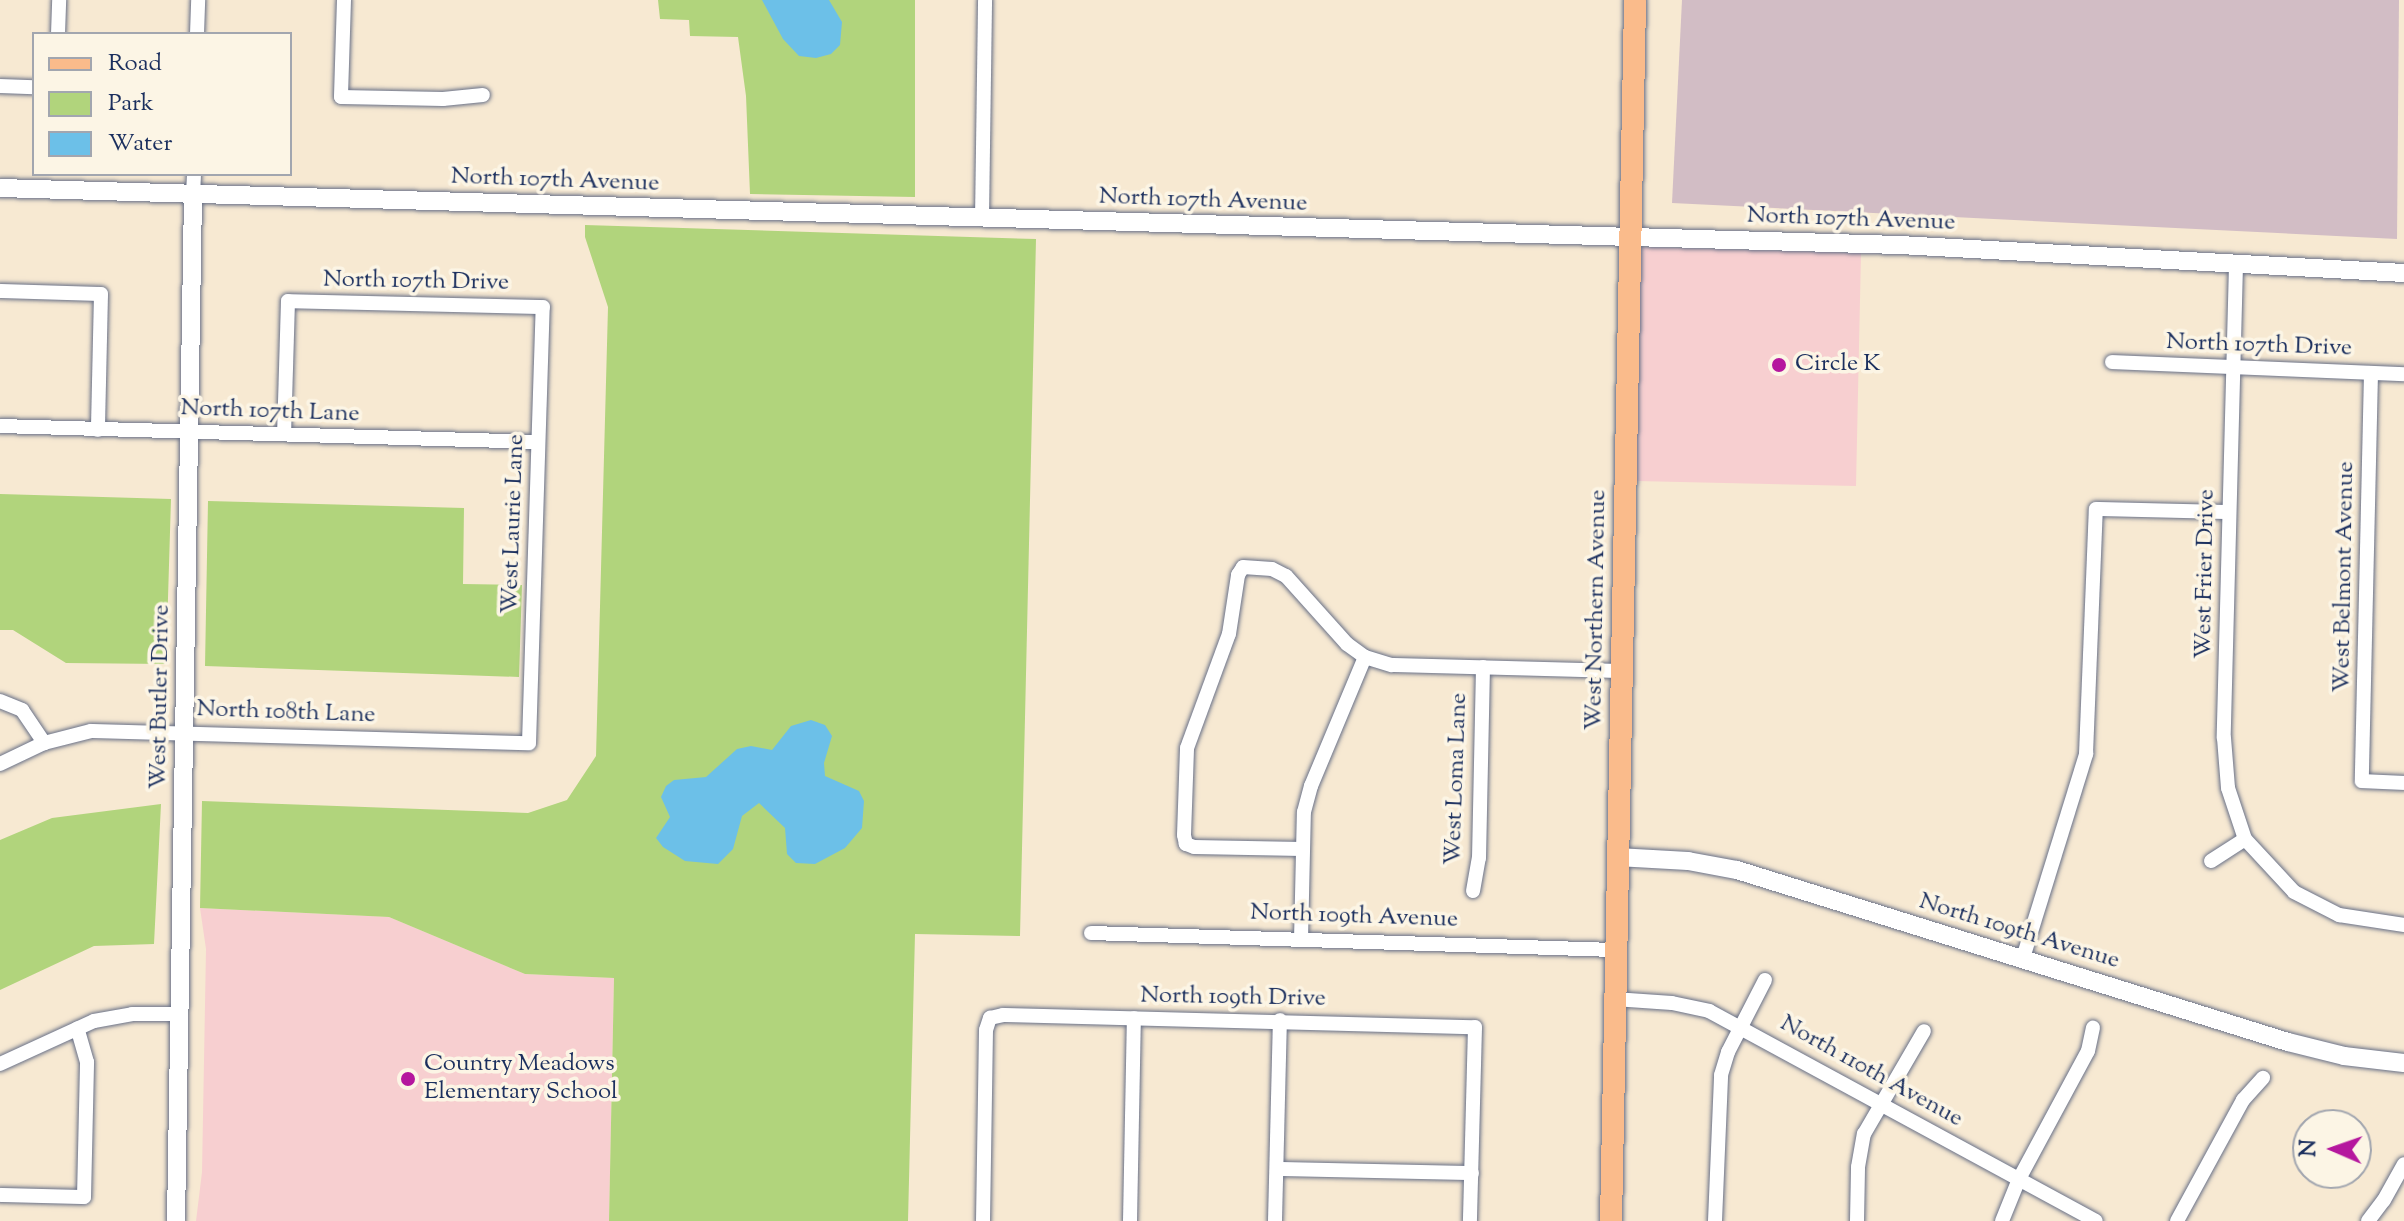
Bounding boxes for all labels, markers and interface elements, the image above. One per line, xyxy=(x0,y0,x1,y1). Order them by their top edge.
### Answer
legend xyxy=(32,32,292,176)
text: Road xyxy=(108,47,162,81)
text: Park xyxy=(108,87,154,121)
text: Water xyxy=(108,127,172,161)
street label: North 107th Avenue xyxy=(450,163,660,199)
street label: North 107th Avenue xyxy=(1098,183,1308,219)
street label: North 107th Avenue xyxy=(1746,202,1956,238)
street label: North 107th Drive xyxy=(323,266,509,298)
street label: North 107th Drive xyxy=(2165,328,2353,364)
place label: Circle K xyxy=(1795,351,1881,379)
marker: Circle K xyxy=(1770,356,1788,374)
street label: North 107th Lane xyxy=(180,394,360,430)
street label: West Laurie Lane xyxy=(496,434,532,614)
street label: West Belmont Avenue xyxy=(2329,461,2361,693)
street label: West Northern Avenue xyxy=(1580,489,1614,731)
street label: West Frier Drive xyxy=(2190,489,2222,659)
street label: West Butler Drive xyxy=(145,604,177,790)
street label: West Loma Lane xyxy=(1440,692,1474,866)
street label: North 108th Lane xyxy=(196,695,376,731)
street label: North 109th Avenue xyxy=(1915,888,2123,976)
street label: North 109th Avenue xyxy=(1250,899,1458,935)
street label: North 109th Drive xyxy=(1140,982,1326,1014)
street label: North 110th Avenue xyxy=(1775,1010,1967,1134)
place label: Country Meadows Elementary School xyxy=(424,1051,618,1107)
marker: Country Meadows Elementary School xyxy=(399,1070,417,1088)
north arrow xyxy=(2292,1109,2372,1189)
text: N xyxy=(2294,1139,2326,1158)

